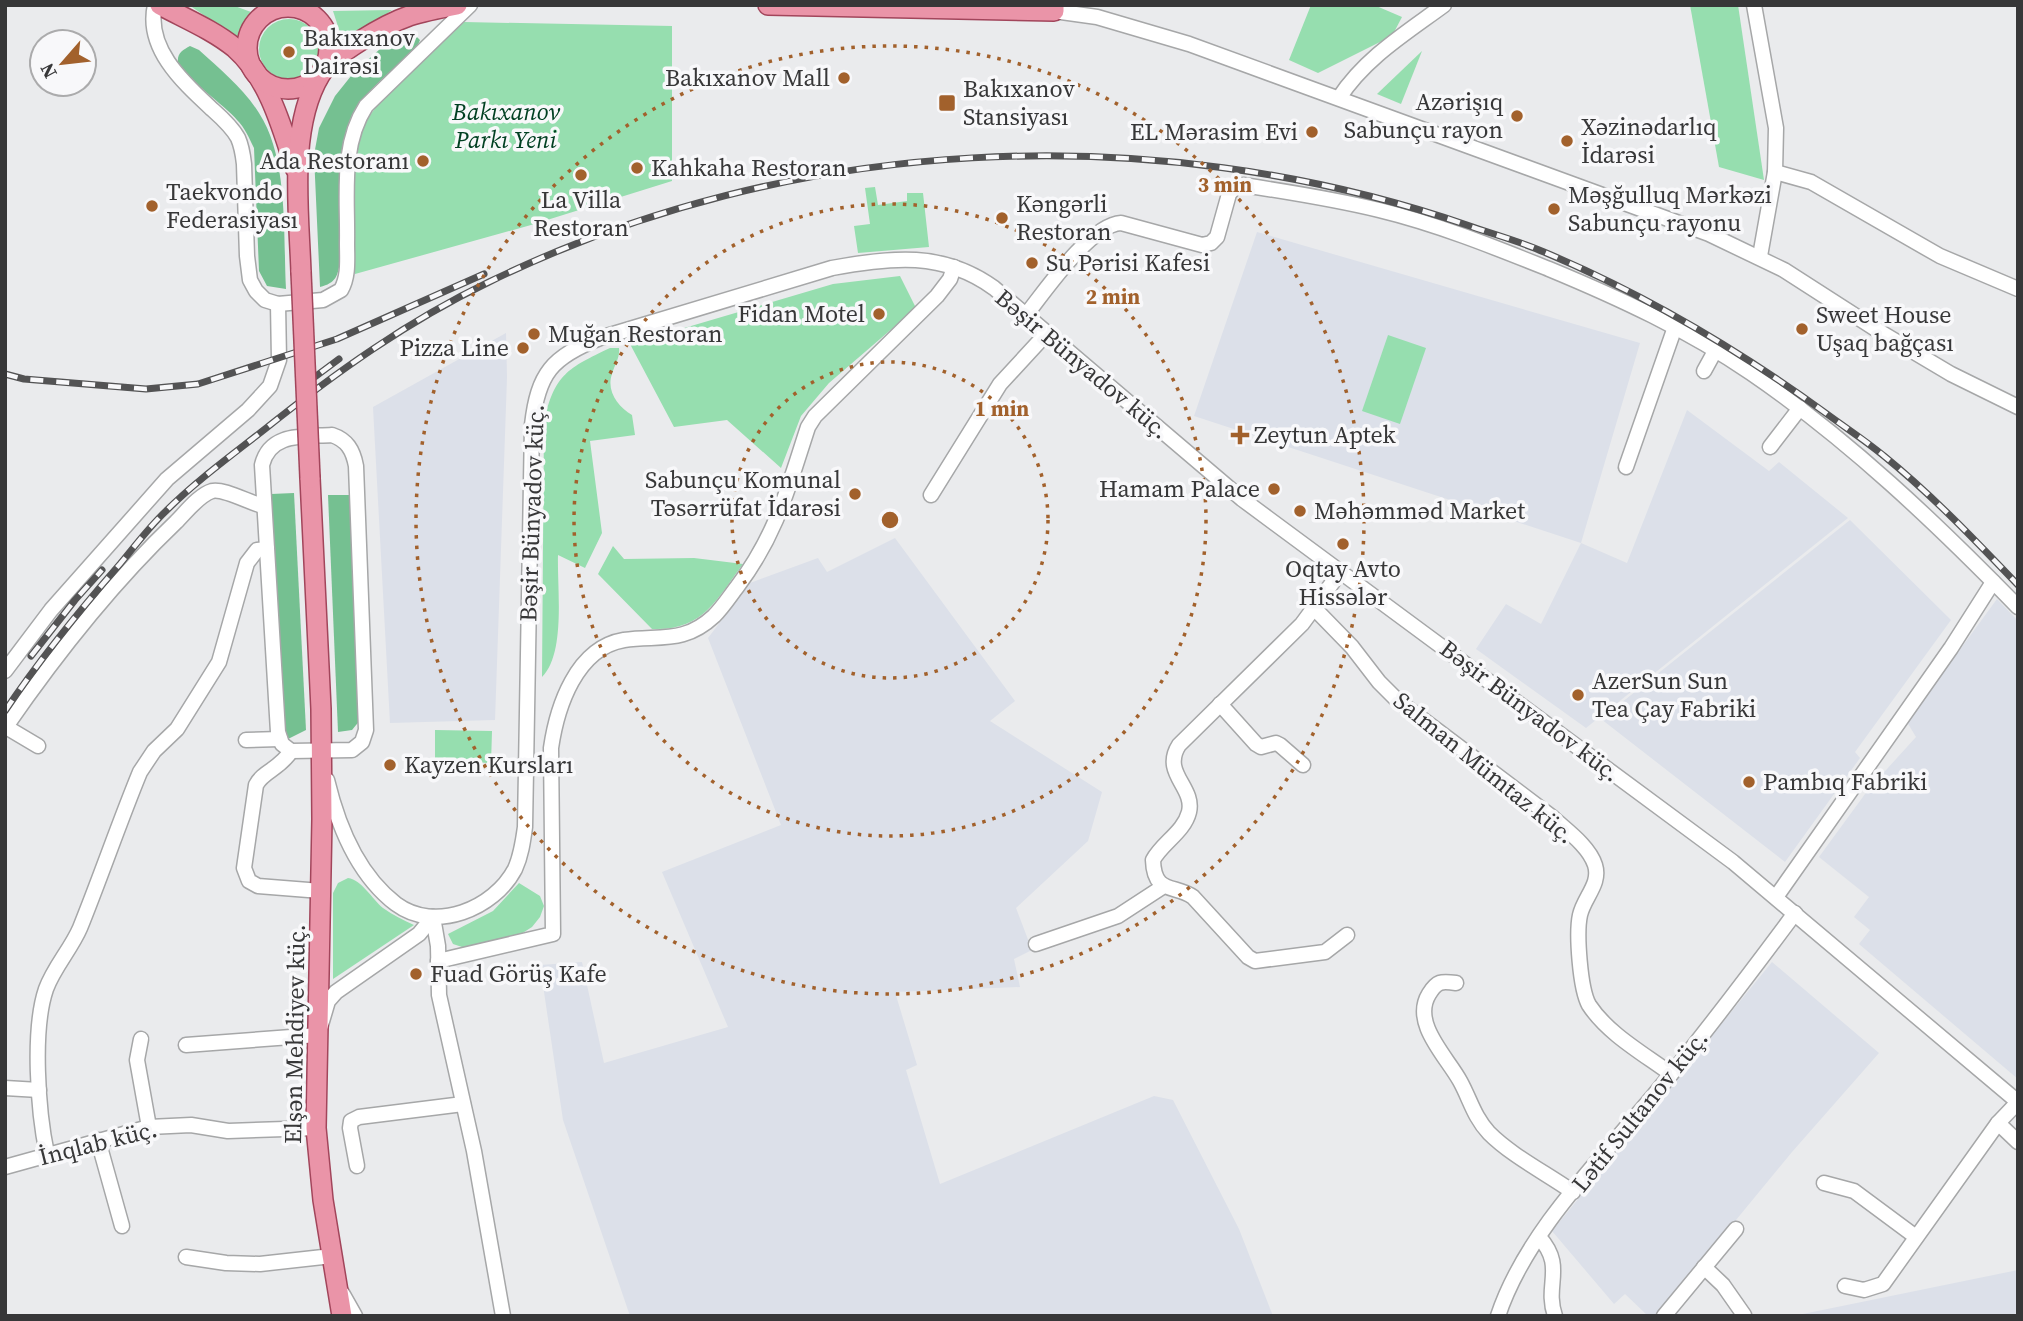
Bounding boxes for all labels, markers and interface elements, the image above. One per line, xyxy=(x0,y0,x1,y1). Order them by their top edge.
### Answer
place label: Bakıxanov Dairəsi xyxy=(303,21,415,82)
north arrow xyxy=(28,28,98,98)
marker: Bakıxanov Dairəsi xyxy=(281,44,297,60)
text: N xyxy=(33,59,63,83)
place label: Bakıxanov Mall xyxy=(665,61,830,94)
marker: Bakıxanov Mall xyxy=(836,70,852,86)
place label: Bakıxanov Stansiyası xyxy=(963,72,1075,133)
place label: Azərişıq Sabunçu rayon xyxy=(1344,85,1504,146)
marker: Bakıxanov Stansiyası xyxy=(937,93,957,113)
park label: Bakıxanov Parkı Yeni xyxy=(451,95,561,156)
marker: Azərişıq Sabunçu rayon xyxy=(1509,108,1525,124)
place label: Xəzinədarlıq İdarəsi xyxy=(1581,110,1717,171)
place label: EL Mərasim Evi xyxy=(1130,115,1298,148)
marker: EL Mərasim Evi xyxy=(1304,124,1320,140)
marker: Xəzinədarlıq İdarəsi xyxy=(1559,133,1575,149)
place label: Ada Restoranı xyxy=(260,144,409,177)
place label: Kahkaha Restoran xyxy=(651,151,847,184)
marker: Ada Restoranı xyxy=(415,153,431,169)
marker: Kahkaha Restoran xyxy=(629,160,645,176)
marker: La Villa Restoran xyxy=(573,167,589,183)
text: 3 min xyxy=(1198,170,1252,199)
place label: Taekvondo Federasiyası xyxy=(166,175,298,236)
place label: Məşğulluq Mərkəzi Sabunçu rayonu xyxy=(1568,178,1772,239)
place label: La Villa Restoran xyxy=(533,183,629,244)
place label: Kəngərli Restoran xyxy=(1016,187,1112,248)
marker: Taekvondo Federasiyası xyxy=(144,198,160,214)
marker: Məşğulluq Mərkəzi Sabunçu rayonu xyxy=(1546,201,1562,217)
marker: Kəngərli Restoran xyxy=(994,210,1010,226)
place label: Su Pərisi Kafesi xyxy=(1046,246,1210,279)
marker: Su Pərisi Kafesi xyxy=(1024,255,1040,271)
street label: Bəşir Bünyadov küç. xyxy=(988,281,1176,446)
text: 2 min xyxy=(1086,282,1140,311)
place label: Fidan Motel xyxy=(738,297,865,330)
place label: Sweet House Uşaq bağçası xyxy=(1816,298,1954,359)
marker: Fidan Motel xyxy=(871,306,887,322)
place label: Muğan Restoran xyxy=(548,317,723,350)
marker: Sweet House Uşaq bağçası xyxy=(1794,321,1810,337)
marker: Muğan Restoran xyxy=(526,326,542,342)
place label: Pizza Line xyxy=(400,331,509,364)
marker: Pizza Line xyxy=(515,340,531,356)
text: 1 min xyxy=(975,394,1029,423)
street label: Bəşir Bünyadov küç. xyxy=(511,404,552,622)
place label: Zeytun Aptek xyxy=(1254,418,1396,451)
marker: Zeytun Aptek xyxy=(1232,427,1248,443)
place label: Sabunçu Komunal Təsərrüfat İdarəsi xyxy=(645,463,841,524)
place label: Hamam Palace xyxy=(1099,472,1260,505)
marker: Hamam Palace xyxy=(1266,481,1282,497)
marker: Sabunçu Komunal Təsərrüfat İdarəsi xyxy=(847,486,863,502)
place label: Məhəmməd Market xyxy=(1314,494,1525,527)
marker: Məhəmməd Market xyxy=(1292,503,1308,519)
centre of rings xyxy=(878,508,902,532)
marker: Oqtay Avto Hissələr xyxy=(1335,536,1351,552)
place label: Oqtay Avto Hissələr xyxy=(1285,552,1401,613)
street label: Bəşir Bünyadov küç. xyxy=(1433,632,1627,789)
place label: AzerSun Sun Tea Çay Fabriki xyxy=(1592,664,1756,725)
street label: Salman Mümtaz küç. xyxy=(1387,684,1582,851)
marker: AzerSun Sun Tea Çay Fabriki xyxy=(1570,687,1586,703)
place label: Kayzen Kursları xyxy=(404,748,573,781)
marker: Kayzen Kursları xyxy=(382,757,398,773)
place label: Pambıq Fabriki xyxy=(1763,765,1927,798)
marker: Pambıq Fabriki xyxy=(1741,774,1757,790)
street label: Elşən Mehdiyev küç. xyxy=(276,924,313,1144)
place label: Fuad Görüş Kafe xyxy=(430,957,607,990)
marker: Fuad Görüş Kafe xyxy=(408,966,424,982)
street label: Lətif Sultanov küç. xyxy=(1564,1023,1715,1199)
street label: İnqlab küç. xyxy=(35,1112,161,1173)

